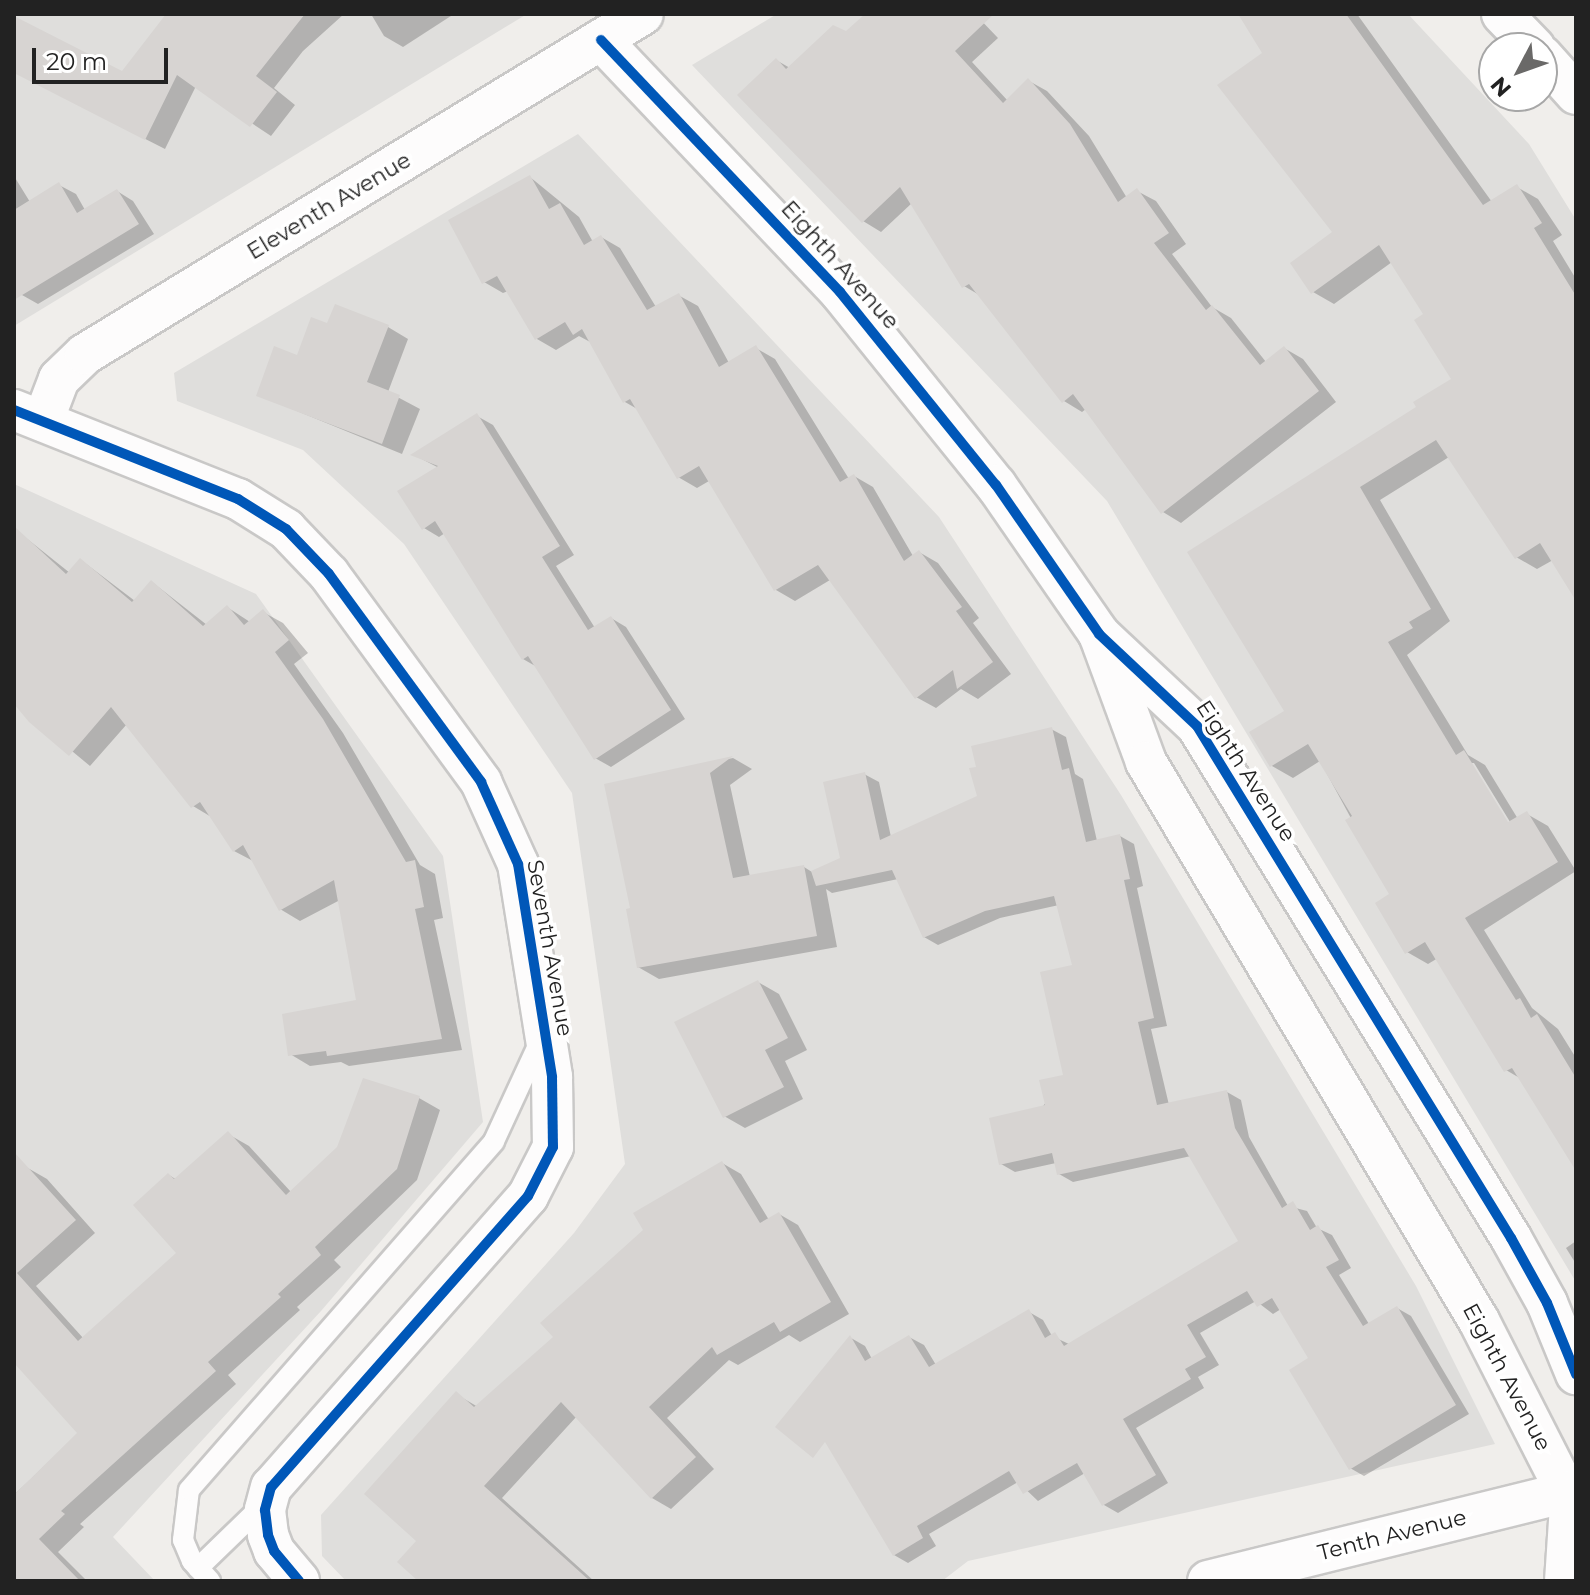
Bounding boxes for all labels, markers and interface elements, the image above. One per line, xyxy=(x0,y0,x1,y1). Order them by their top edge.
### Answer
scale bar xyxy=(36,32,172,82)
north arrow xyxy=(1478,32,1558,112)
text: 20 m xyxy=(46,47,107,76)
text: N xyxy=(1485,71,1517,102)
street label: Eleventh Avenue xyxy=(242,147,416,265)
street label: Eighth Avenue xyxy=(776,196,904,334)
street label: Eighth Avenue xyxy=(1190,695,1302,847)
street label: Seventh Avenue xyxy=(521,858,579,1038)
street label: Eighth Avenue xyxy=(1457,1299,1557,1455)
street label: Tenth Avenue xyxy=(1315,1504,1469,1566)

